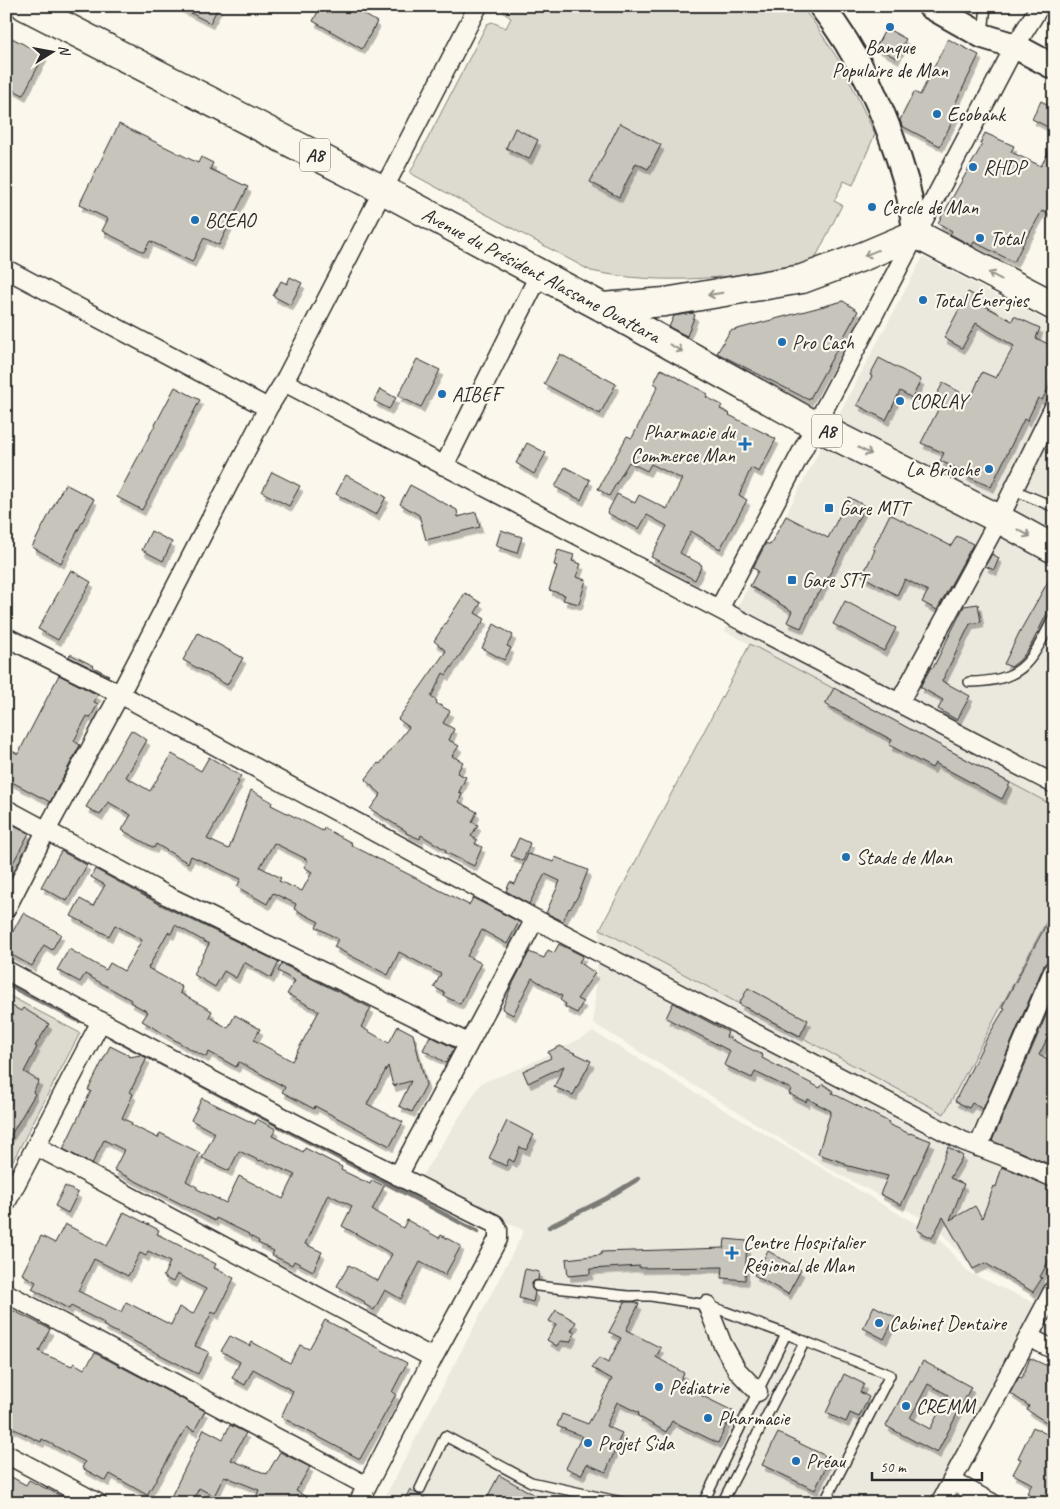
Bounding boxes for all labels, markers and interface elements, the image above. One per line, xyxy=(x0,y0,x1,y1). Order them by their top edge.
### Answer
marker: Banque Populaire de Man xyxy=(884,21,896,33)
north arrow xyxy=(28,28,78,78)
place label: Banque Populaire de Man xyxy=(832,35,949,83)
text: N xyxy=(55,44,74,58)
place label: Ecobank xyxy=(947,102,1006,127)
marker: Ecobank xyxy=(931,108,943,120)
road number: A8 xyxy=(300,138,330,172)
place label: RHDP xyxy=(983,155,1029,180)
marker: RHDP xyxy=(967,161,979,173)
place label: Cercle de Man xyxy=(882,195,979,220)
street label: Avenue du Président Alassane Ouattara xyxy=(418,201,666,349)
marker: Cercle de Man xyxy=(866,201,878,213)
place label: BCEAO xyxy=(205,208,257,233)
marker: BCEAO xyxy=(189,214,201,226)
place label: Total xyxy=(990,226,1026,251)
marker: Total xyxy=(974,232,986,244)
one-way arrow xyxy=(864,250,879,259)
one-way arrow xyxy=(988,271,1003,280)
place label: Total Énergies xyxy=(933,288,1030,313)
one-way arrow xyxy=(707,289,723,299)
marker: Total Énergies xyxy=(917,294,929,306)
place label: Pro Cash xyxy=(792,330,855,355)
marker: Pro Cash xyxy=(776,336,788,348)
one-way arrow xyxy=(668,343,683,353)
place label: AIBEF xyxy=(452,382,505,407)
marker: AIBEF xyxy=(436,388,448,400)
place label: CORLAY xyxy=(910,389,971,414)
marker: CORLAY xyxy=(894,395,906,407)
road number: A8 xyxy=(812,414,842,448)
place label: Pharmacie du Commerce Man xyxy=(631,420,737,468)
marker: Pharmacie du Commerce Man xyxy=(739,438,751,450)
one-way arrow xyxy=(857,446,872,456)
place label: La Brioche xyxy=(906,457,980,482)
marker: La Brioche xyxy=(983,463,995,475)
place label: Gare MTT xyxy=(839,496,912,521)
marker: Gare MTT xyxy=(823,502,835,514)
one-way arrow xyxy=(1017,529,1031,539)
place label: Gare STT xyxy=(802,568,871,593)
marker: Gare STT xyxy=(786,574,798,586)
place label: Stade de Man xyxy=(856,845,953,870)
marker: Stade de Man xyxy=(840,851,852,863)
place label: Centre Hospitalier Régional de Man xyxy=(743,1230,867,1278)
marker: Centre Hospitalier Régional de Man xyxy=(725,1246,739,1260)
place label: Cabinet Dentaire xyxy=(889,1311,1007,1336)
marker: Cabinet Dentaire xyxy=(873,1317,885,1329)
place label: Pédiatrie xyxy=(669,1375,730,1400)
marker: Pédiatrie xyxy=(653,1381,665,1393)
place label: CREMM xyxy=(916,1394,976,1419)
marker: CREMM xyxy=(900,1400,912,1412)
place label: Pharmacie xyxy=(718,1406,791,1431)
marker: Pharmacie xyxy=(702,1412,714,1424)
place label: Projet Sida xyxy=(598,1431,675,1456)
marker: Projet Sida xyxy=(582,1437,594,1449)
place label: Préau xyxy=(806,1449,847,1474)
scale bar xyxy=(872,1449,982,1481)
marker: Préau xyxy=(790,1455,802,1467)
text: 50 m xyxy=(880,1458,907,1477)

